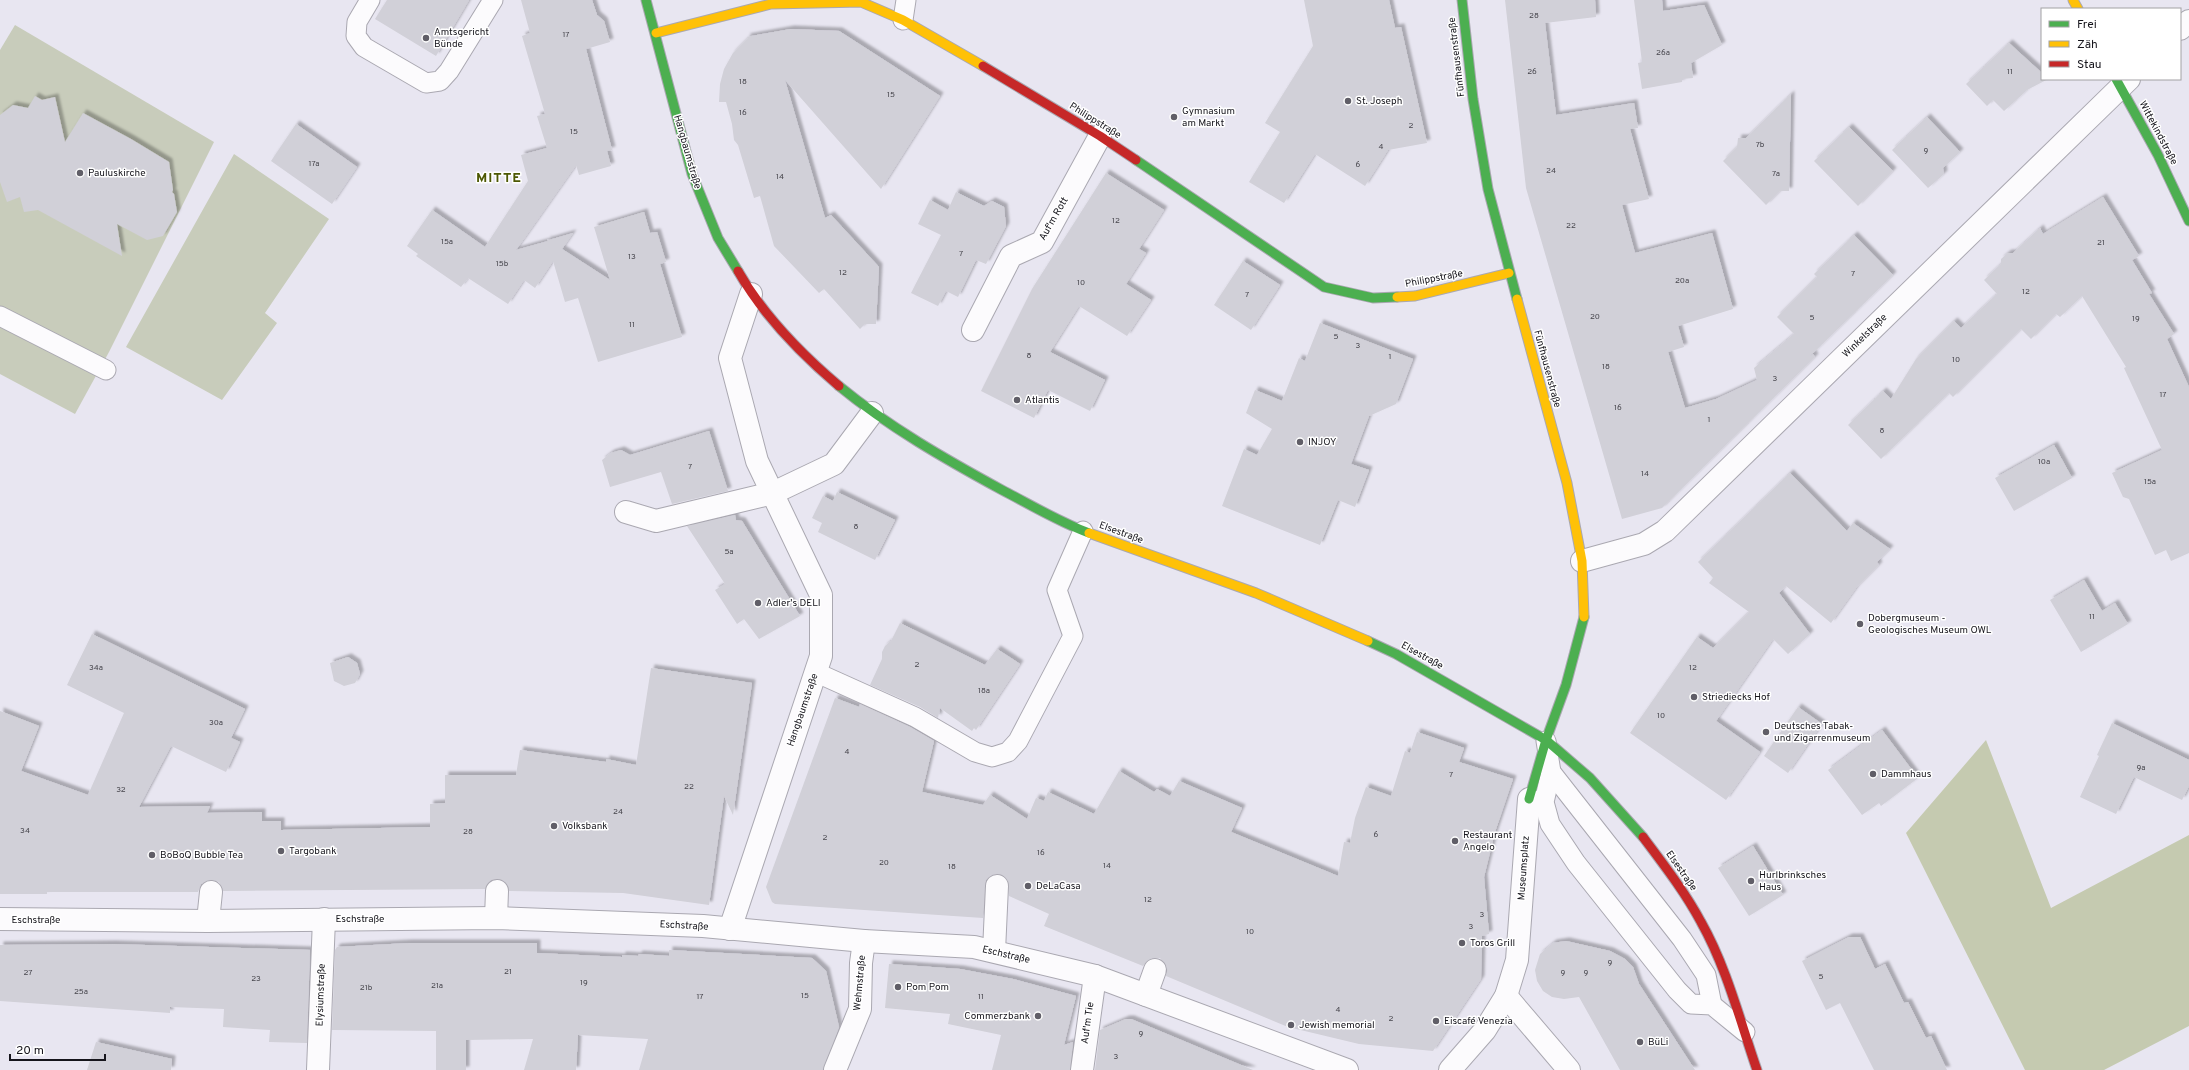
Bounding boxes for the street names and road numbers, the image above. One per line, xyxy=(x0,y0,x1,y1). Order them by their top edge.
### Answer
street label: Fünfhausenstraße xyxy=(1446,16,1468,98)
street label: Wittekindstraße xyxy=(2136,99,2180,167)
street label: Philippstraße xyxy=(1067,100,1123,142)
street label: Hangbaumstraße xyxy=(670,113,704,191)
street label: Auf'm Rott xyxy=(1036,195,1072,243)
street label: Philippstraße xyxy=(1404,267,1464,291)
street label: Winkelstraße xyxy=(1840,311,1890,361)
street label: Fünfhausenstraße xyxy=(1530,329,1564,409)
street label: Elsestraße xyxy=(1097,519,1145,547)
street label: Elsestraße xyxy=(1399,639,1445,673)
street label: Hangbaumstraße xyxy=(784,672,822,748)
street label: Museumsplatz xyxy=(1515,835,1533,901)
street label: Elsestraße xyxy=(1662,848,1700,894)
street label: Eschstraße xyxy=(336,913,384,926)
street label: Eschstraße xyxy=(12,914,60,927)
street label: Eschstraße xyxy=(659,918,709,934)
street label: Eschstraße xyxy=(981,943,1031,967)
street label: Wehmstraße xyxy=(851,955,869,1011)
street label: Elysiumstraße xyxy=(313,963,329,1027)
street label: Auf'm Tie xyxy=(1079,1001,1097,1045)

